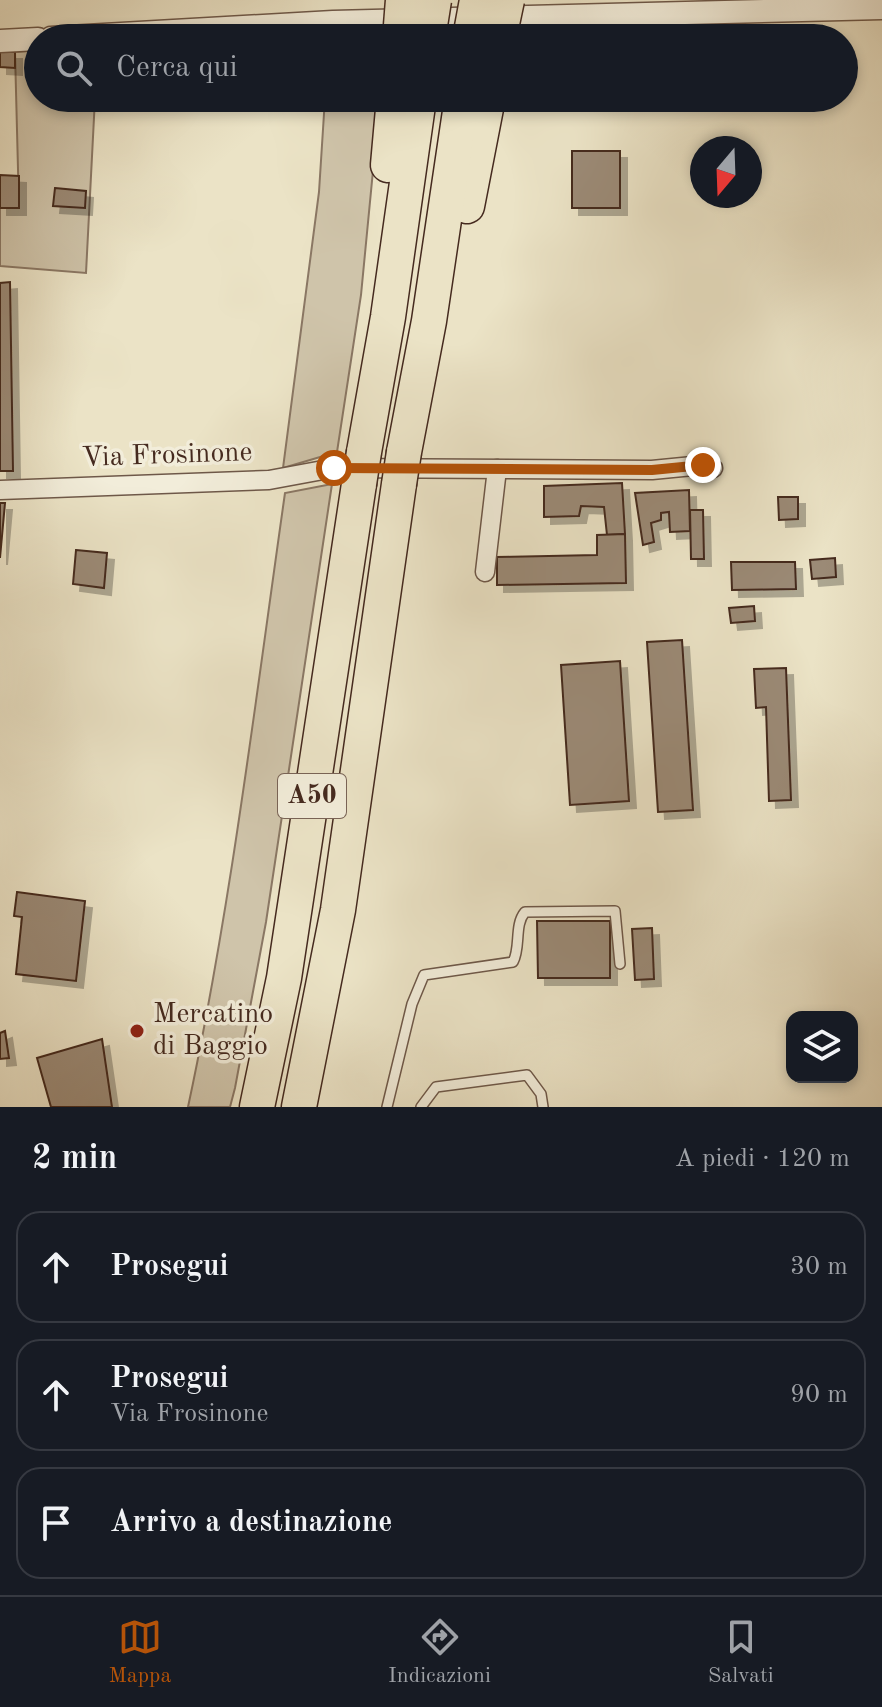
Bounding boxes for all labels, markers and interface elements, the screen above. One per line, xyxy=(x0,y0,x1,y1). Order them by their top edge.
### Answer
search box xyxy=(24,24,858,112)
icon: search xyxy=(52,46,96,90)
text: Cerca qui xyxy=(116,53,238,83)
north arrow xyxy=(690,136,762,208)
street label: Via Frosinone xyxy=(81,439,253,473)
route end xyxy=(685,447,721,483)
route start xyxy=(316,450,352,486)
road number: A50 xyxy=(278,774,346,818)
place label: Mercatino di Baggio xyxy=(153,1001,273,1061)
map controls xyxy=(786,1011,858,1083)
button: layers xyxy=(786,1011,858,1083)
marker: Mercatino di Baggio xyxy=(128,1022,146,1040)
text: 2 min xyxy=(32,1142,117,1176)
text: A piedi · 120 m xyxy=(675,1146,850,1172)
icon: ahead xyxy=(34,1245,78,1289)
text: Prosegui xyxy=(110,1252,228,1282)
text: 30 m xyxy=(790,1254,848,1280)
text: Prosegui xyxy=(110,1364,228,1394)
icon: ahead xyxy=(34,1373,78,1417)
text: 90 m xyxy=(790,1382,848,1408)
text: Via Frosinone xyxy=(110,1401,268,1427)
icon: arrive xyxy=(34,1501,78,1545)
text: Arrivo a destinazione xyxy=(110,1508,392,1538)
tab: Mappa xyxy=(108,1615,171,1690)
tab: Indicazioni xyxy=(388,1615,491,1690)
tab: Salvati xyxy=(708,1615,774,1690)

